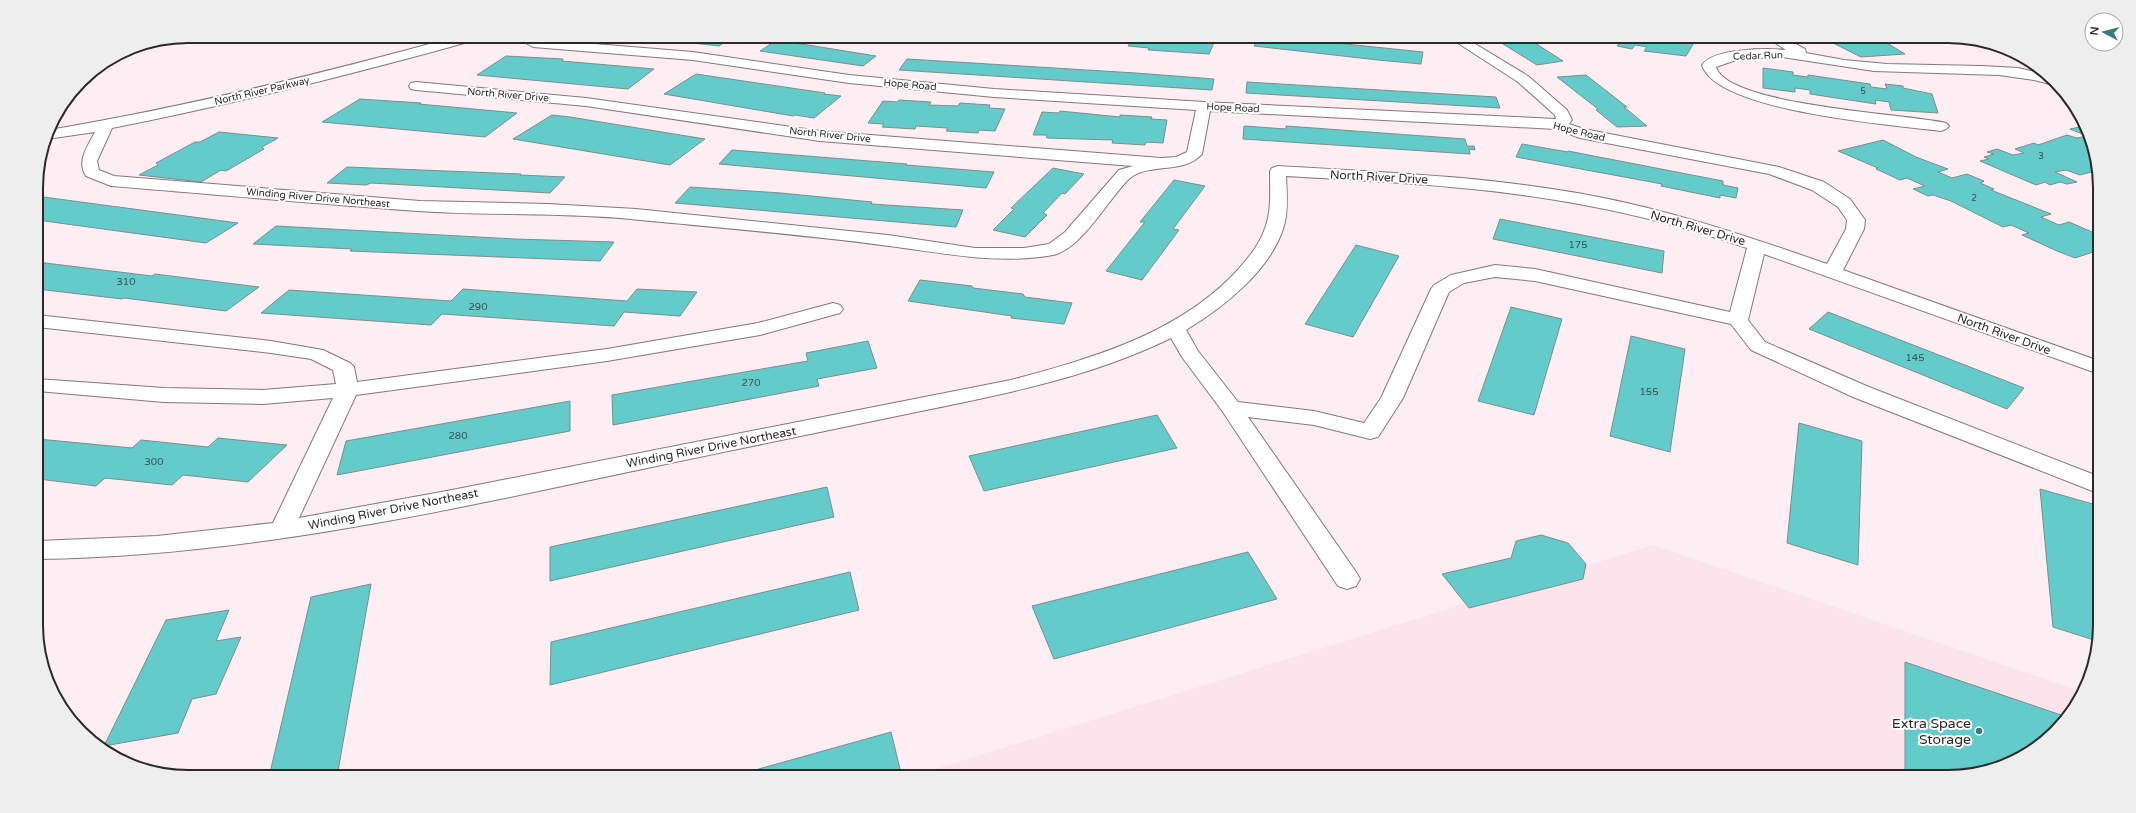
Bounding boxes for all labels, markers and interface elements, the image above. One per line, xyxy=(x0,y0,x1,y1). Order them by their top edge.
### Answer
north arrow xyxy=(2084,12,2124,52)
text: N xyxy=(2088,26,2102,36)
street label: Cedar Run xyxy=(1733,49,1783,63)
street label: North River Parkway xyxy=(213,74,311,108)
street label: Hope Road xyxy=(883,77,937,93)
street label: North River Drive xyxy=(467,85,550,105)
house number: 5 xyxy=(1860,86,1866,97)
street label: Hope Road xyxy=(1206,101,1260,115)
street label: Hope Road xyxy=(1552,120,1606,144)
street label: North River Drive xyxy=(789,125,872,145)
house number: 3 xyxy=(2038,151,2044,162)
street label: North River Drive xyxy=(1330,167,1429,187)
street label: Winding River Drive Northeast xyxy=(246,186,390,210)
house number: 2 xyxy=(1971,193,1977,204)
street label: North River Drive xyxy=(1649,208,1747,248)
house number: 175 xyxy=(1569,239,1587,251)
house number: 310 xyxy=(117,276,135,288)
house number: 290 xyxy=(469,301,487,313)
street label: North River Drive xyxy=(1955,311,2053,357)
house number: 145 xyxy=(1906,352,1924,364)
house number: 270 xyxy=(742,377,760,389)
house number: 155 xyxy=(1640,386,1658,398)
street label: Winding River Drive Northeast xyxy=(625,424,798,470)
house number: 280 xyxy=(449,430,467,442)
house number: 300 xyxy=(145,456,163,468)
street label: Winding River Drive Northeast xyxy=(307,486,480,532)
place label: Extra Space Storage xyxy=(1892,715,1971,748)
marker: Extra Space Storage xyxy=(1974,726,1984,736)

